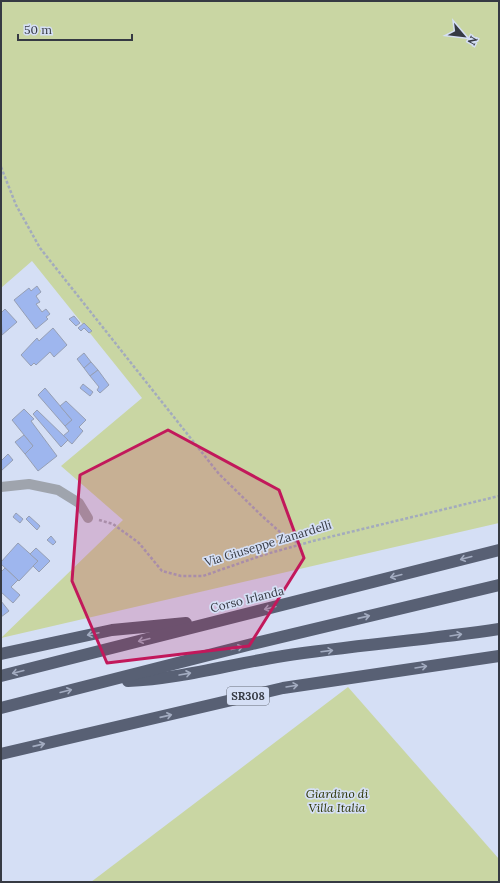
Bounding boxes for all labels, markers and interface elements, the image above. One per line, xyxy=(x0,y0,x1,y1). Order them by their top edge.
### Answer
scale bar xyxy=(18,16,132,42)
north arrow xyxy=(444,16,484,56)
text: 50 m xyxy=(24,22,52,37)
text: N xyxy=(464,34,481,48)
street label: Via Giuseppe Zanardelli xyxy=(202,517,333,570)
one-way arrow xyxy=(460,555,473,563)
one-way arrow xyxy=(390,573,403,581)
street label: Corso Irlanda xyxy=(209,583,285,615)
one-way arrow xyxy=(264,604,277,612)
one-way arrow xyxy=(357,613,370,621)
one-way arrow xyxy=(87,631,100,639)
one-way arrow xyxy=(449,631,462,639)
one-way arrow xyxy=(138,636,151,644)
one-way arrow xyxy=(230,643,243,651)
one-way arrow xyxy=(320,647,333,655)
one-way arrow xyxy=(414,663,427,671)
one-way arrow xyxy=(12,668,25,676)
one-way arrow xyxy=(178,670,191,678)
one-way arrow xyxy=(285,682,298,690)
one-way arrow xyxy=(59,687,72,694)
road number: SR308 xyxy=(227,687,269,705)
one-way arrow xyxy=(159,711,172,719)
one-way arrow xyxy=(32,741,45,749)
park label: Giardino di Villa Italia xyxy=(306,786,368,815)

